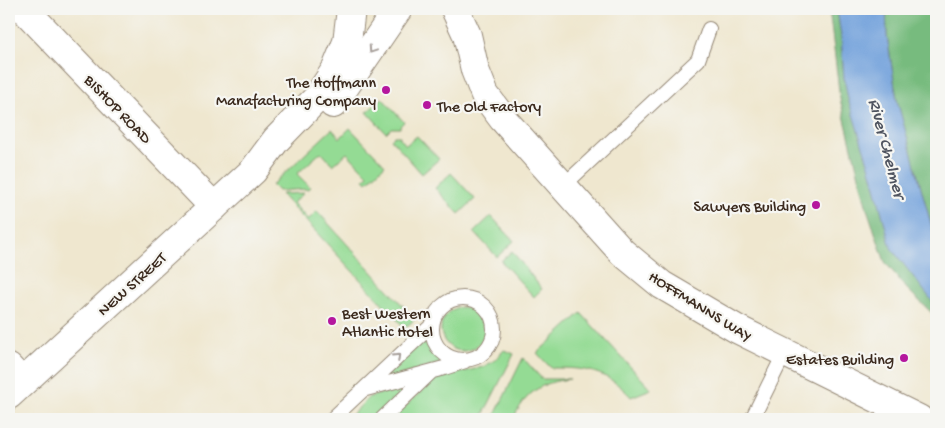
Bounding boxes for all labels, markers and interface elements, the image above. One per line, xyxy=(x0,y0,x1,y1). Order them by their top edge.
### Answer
one-way arrow xyxy=(369,44,378,53)
street label: BISHOP ROAD xyxy=(78,71,155,149)
place label: The Hoffmann Manafacturing Company xyxy=(216,75,376,112)
marker: The Hoffmann Manafacturing Company xyxy=(380,84,392,96)
water label: River Chelmer xyxy=(862,97,910,204)
marker: The Old Factory xyxy=(421,99,433,111)
place label: The Old Factory xyxy=(436,99,541,118)
place label: Sawyers Building xyxy=(694,199,806,218)
marker: Sawyers Building xyxy=(810,199,822,211)
street label: NEW STREET xyxy=(95,249,172,321)
street label: HOFFMANNS WAY xyxy=(644,269,754,347)
place label: Best Western Atlantic Hotel xyxy=(341,306,433,343)
marker: Best Western Atlantic Hotel xyxy=(326,315,338,327)
place label: Estates Building xyxy=(786,352,894,371)
marker: Estates Building xyxy=(898,352,910,364)
one-way arrow xyxy=(392,354,401,363)

